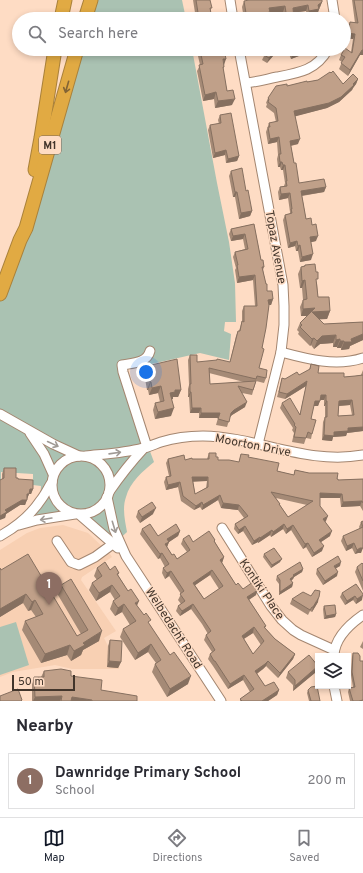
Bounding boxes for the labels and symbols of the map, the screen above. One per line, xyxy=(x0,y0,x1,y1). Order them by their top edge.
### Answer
one-way arrow xyxy=(63,80,70,93)
road number: M1 xyxy=(39,136,61,154)
street label: Topaz Avenue xyxy=(261,209,289,285)
your location xyxy=(136,362,156,382)
street label: Moorton Drive xyxy=(213,431,292,461)
one-way arrow xyxy=(47,441,59,448)
one-way arrow xyxy=(108,449,121,457)
one-way arrow xyxy=(40,515,53,523)
one-way arrow xyxy=(111,521,118,534)
street label: Kontiki Place xyxy=(235,556,287,623)
pin: 1 xyxy=(36,572,62,605)
street label: Welbedacht Road xyxy=(141,585,205,672)
scale bar xyxy=(12,673,75,692)

